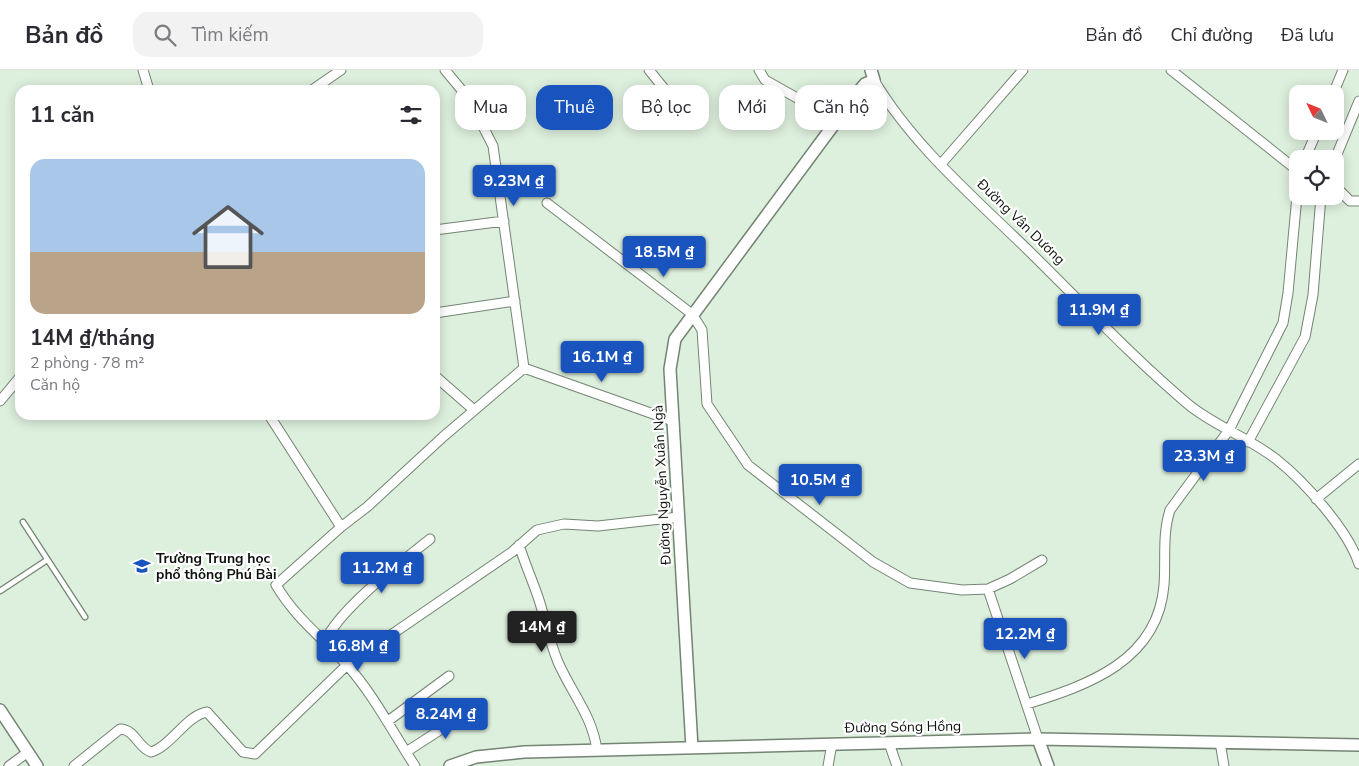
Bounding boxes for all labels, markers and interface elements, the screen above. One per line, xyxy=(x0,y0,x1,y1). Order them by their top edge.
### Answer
search box xyxy=(133,12,483,57)
text: Bản đồ xyxy=(25,19,103,51)
icon: search xyxy=(151,21,179,49)
text: Tìm kiếm xyxy=(191,22,269,48)
text: Bản đồ xyxy=(1085,23,1142,47)
text: Chỉ đường xyxy=(1170,23,1253,47)
text: Đã lưu xyxy=(1281,23,1334,47)
chip: Mua xyxy=(455,85,526,130)
chip: Thuê xyxy=(536,85,613,130)
chip: Bộ lọc xyxy=(623,85,709,130)
chip: Mới xyxy=(719,85,785,130)
chip: Căn hộ xyxy=(795,85,887,130)
north arrow xyxy=(1289,85,1344,140)
map controls xyxy=(1289,85,1344,205)
text: 11 căn xyxy=(30,101,95,129)
icon: filters xyxy=(397,101,425,129)
button: locate xyxy=(1289,150,1344,205)
pin: 9.23M ₫ xyxy=(468,164,560,207)
text: 9.23M ₫ xyxy=(484,170,544,192)
street label: Đường Vân Dương xyxy=(972,174,1069,269)
icon: home xyxy=(183,192,273,282)
pin: 18.5M ₫ xyxy=(618,236,710,278)
text: 18.5M ₫ xyxy=(634,241,694,263)
pin: 11.9M ₫ xyxy=(1053,294,1145,336)
text: 11.9M ₫ xyxy=(1069,299,1129,321)
text: 14M ₫/tháng xyxy=(30,324,155,352)
pin: 16.1M ₫ xyxy=(556,340,648,383)
text: 16.1M ₫ xyxy=(572,346,632,368)
text: 2 phòng · 78 m² xyxy=(30,352,144,374)
text: Căn hộ xyxy=(30,374,80,396)
street label: Đường Nguyễn Xuân Ngà xyxy=(648,405,676,566)
pin: 23.3M ₫ xyxy=(1158,440,1250,482)
text: 23.3M ₫ xyxy=(1174,445,1234,467)
pin: 10.5M ₫ xyxy=(774,464,866,506)
text: 10.5M ₫ xyxy=(790,469,850,491)
place label: Trường Trung học phổ thông Phú Bài xyxy=(156,549,277,584)
pin: 11.2M ₫ xyxy=(336,552,428,594)
school or university icon: Trường Trung học phổ thông Phú Bài xyxy=(132,556,152,576)
text: 11.2M ₫ xyxy=(352,557,412,579)
pin: 14M ₫ xyxy=(507,610,577,653)
text: 14M ₫ xyxy=(518,616,566,638)
pin: 12.2M ₫ xyxy=(979,618,1071,660)
text: 12.2M ₫ xyxy=(995,623,1055,645)
pin: 16.8M ₫ xyxy=(312,630,404,672)
text: 16.8M ₫ xyxy=(328,635,388,657)
pin: 8.24M ₫ xyxy=(400,698,492,740)
text: 8.24M ₫ xyxy=(416,703,476,725)
street label: Đường Sóng Hồng xyxy=(844,716,961,738)

